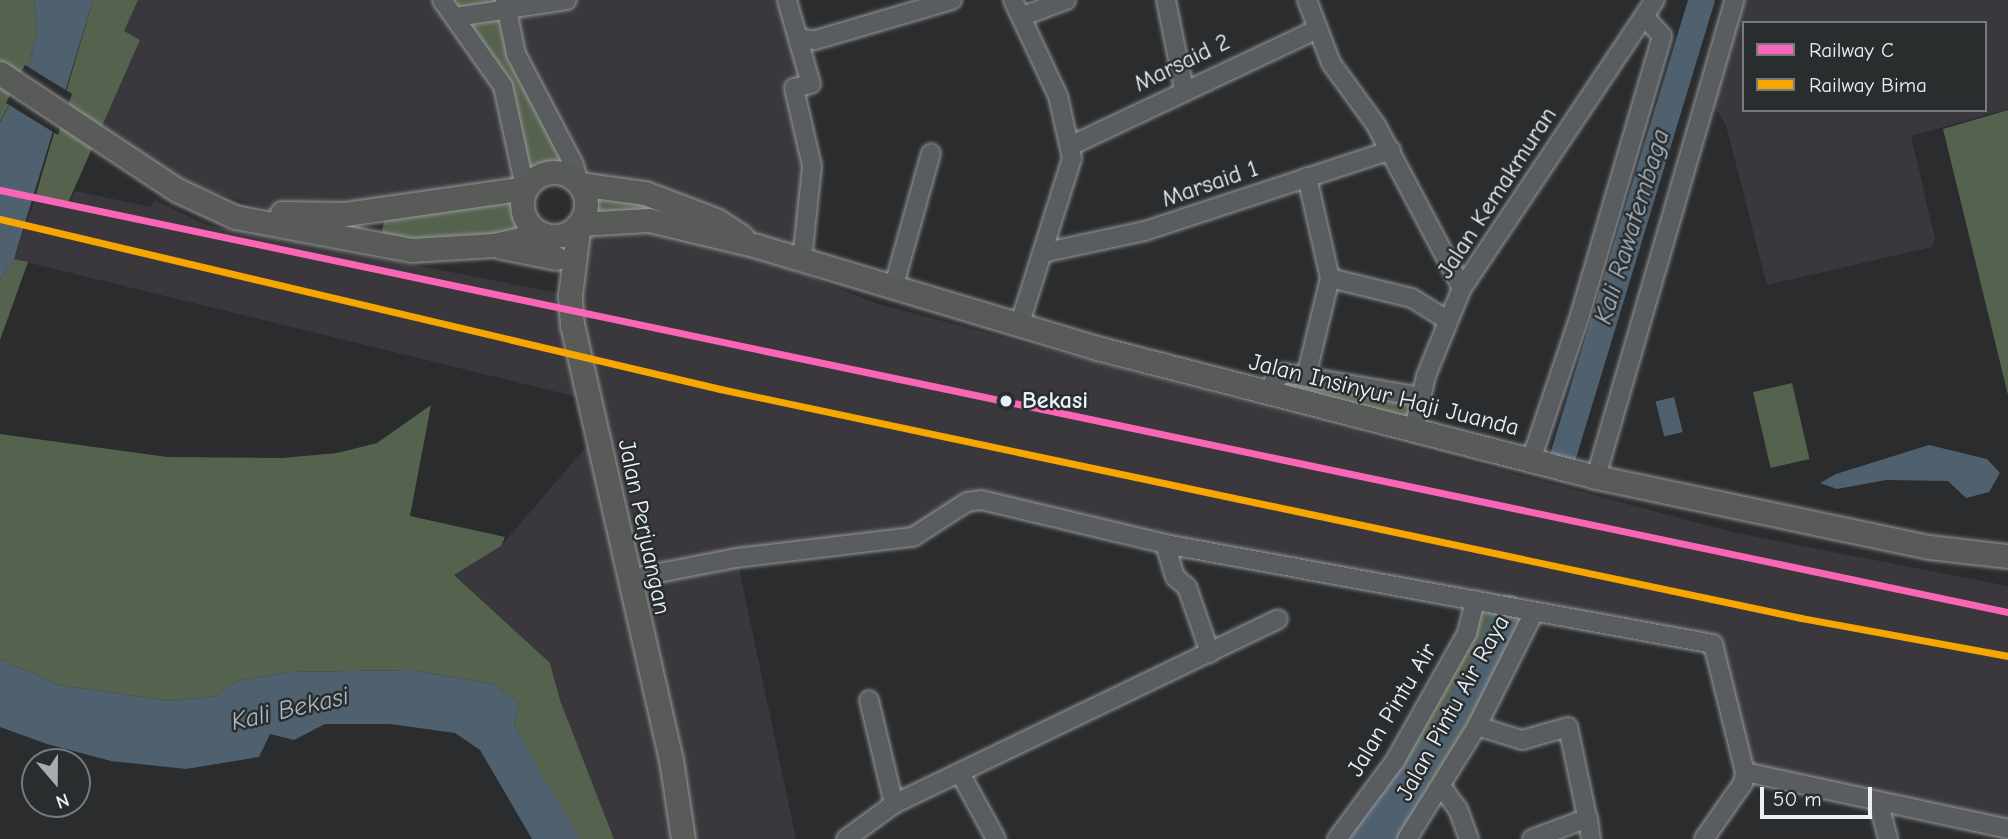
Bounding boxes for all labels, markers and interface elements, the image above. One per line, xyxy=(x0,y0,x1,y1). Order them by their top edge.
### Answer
legend xyxy=(1742,21,1987,112)
street label: Marsaid 2 xyxy=(1129,27,1235,99)
text: Railway C xyxy=(1809,38,1894,62)
text: Railway Bima xyxy=(1809,73,1927,97)
street label: Jalan Kemakmuran xyxy=(1431,102,1563,284)
water label: Kali Rawatembaga xyxy=(1589,126,1677,328)
street label: Marsaid 1 xyxy=(1158,154,1262,214)
street label: Jalan Insinyur Haji Juanda xyxy=(1246,348,1522,442)
place label: Bekasi xyxy=(1022,387,1088,415)
marker: Bekasi xyxy=(996,391,1016,411)
street label: Jalan Perjuangan xyxy=(611,437,677,617)
street label: Jalan Pintu Air Raya xyxy=(1390,610,1516,806)
street label: Jalan Pintu Air xyxy=(1341,638,1443,782)
water label: Kali Bekasi xyxy=(228,681,352,739)
north arrow xyxy=(21,748,91,818)
scale bar xyxy=(1763,772,1875,816)
text: 50 m xyxy=(1773,787,1822,811)
text: N xyxy=(53,788,72,813)

